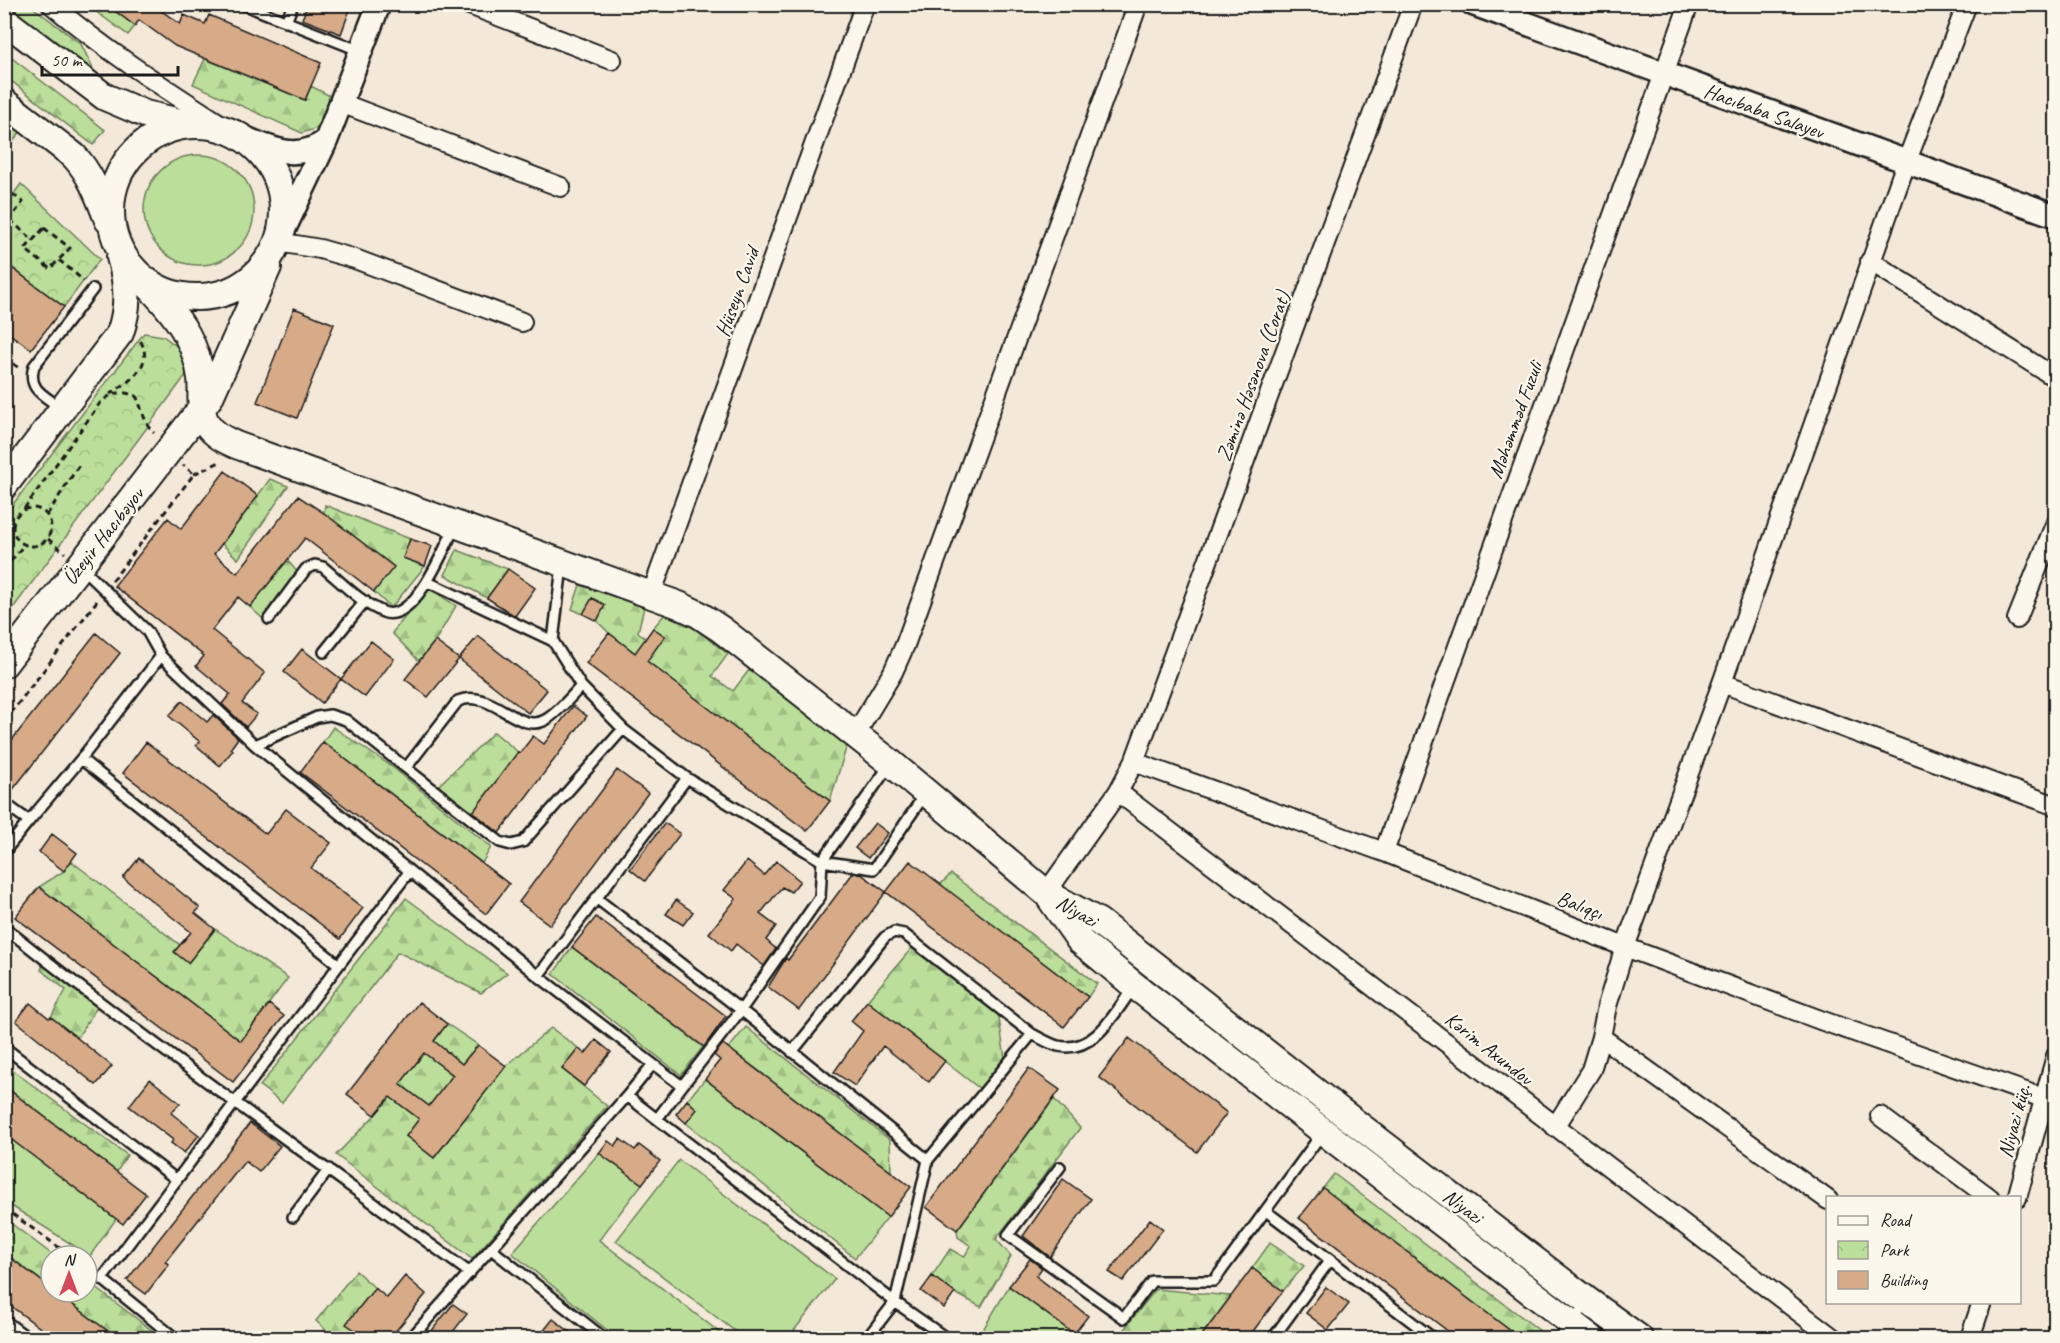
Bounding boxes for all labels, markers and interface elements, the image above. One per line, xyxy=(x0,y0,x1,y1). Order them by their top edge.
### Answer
scale bar xyxy=(42,39,178,77)
text: 50 m xyxy=(51,49,84,71)
street label: Hacıbaba Salayev xyxy=(1701,77,1829,145)
street label: Hüseyn Cavid xyxy=(709,240,766,340)
street label: Zəminə Həsənova (Corat) xyxy=(1210,286,1296,465)
street label: Məhəmməd Fuzuli xyxy=(1482,355,1549,482)
street label: Üzeyir Hacıbəyov xyxy=(57,480,150,590)
street label: Balıqçı xyxy=(1553,884,1608,926)
street label: Niyazi xyxy=(1052,889,1105,935)
street label: Kərim Axundov xyxy=(1440,1006,1540,1092)
street label: Niyazi küç. xyxy=(1992,1081,2037,1161)
street label: Niyazi xyxy=(1438,1183,1490,1231)
legend xyxy=(1826,1196,2021,1304)
text: Road xyxy=(1880,1209,1913,1231)
text: Park xyxy=(1880,1239,1910,1261)
north arrow xyxy=(39,1244,99,1304)
text: N xyxy=(64,1250,77,1270)
text: Building xyxy=(1880,1269,1929,1291)

